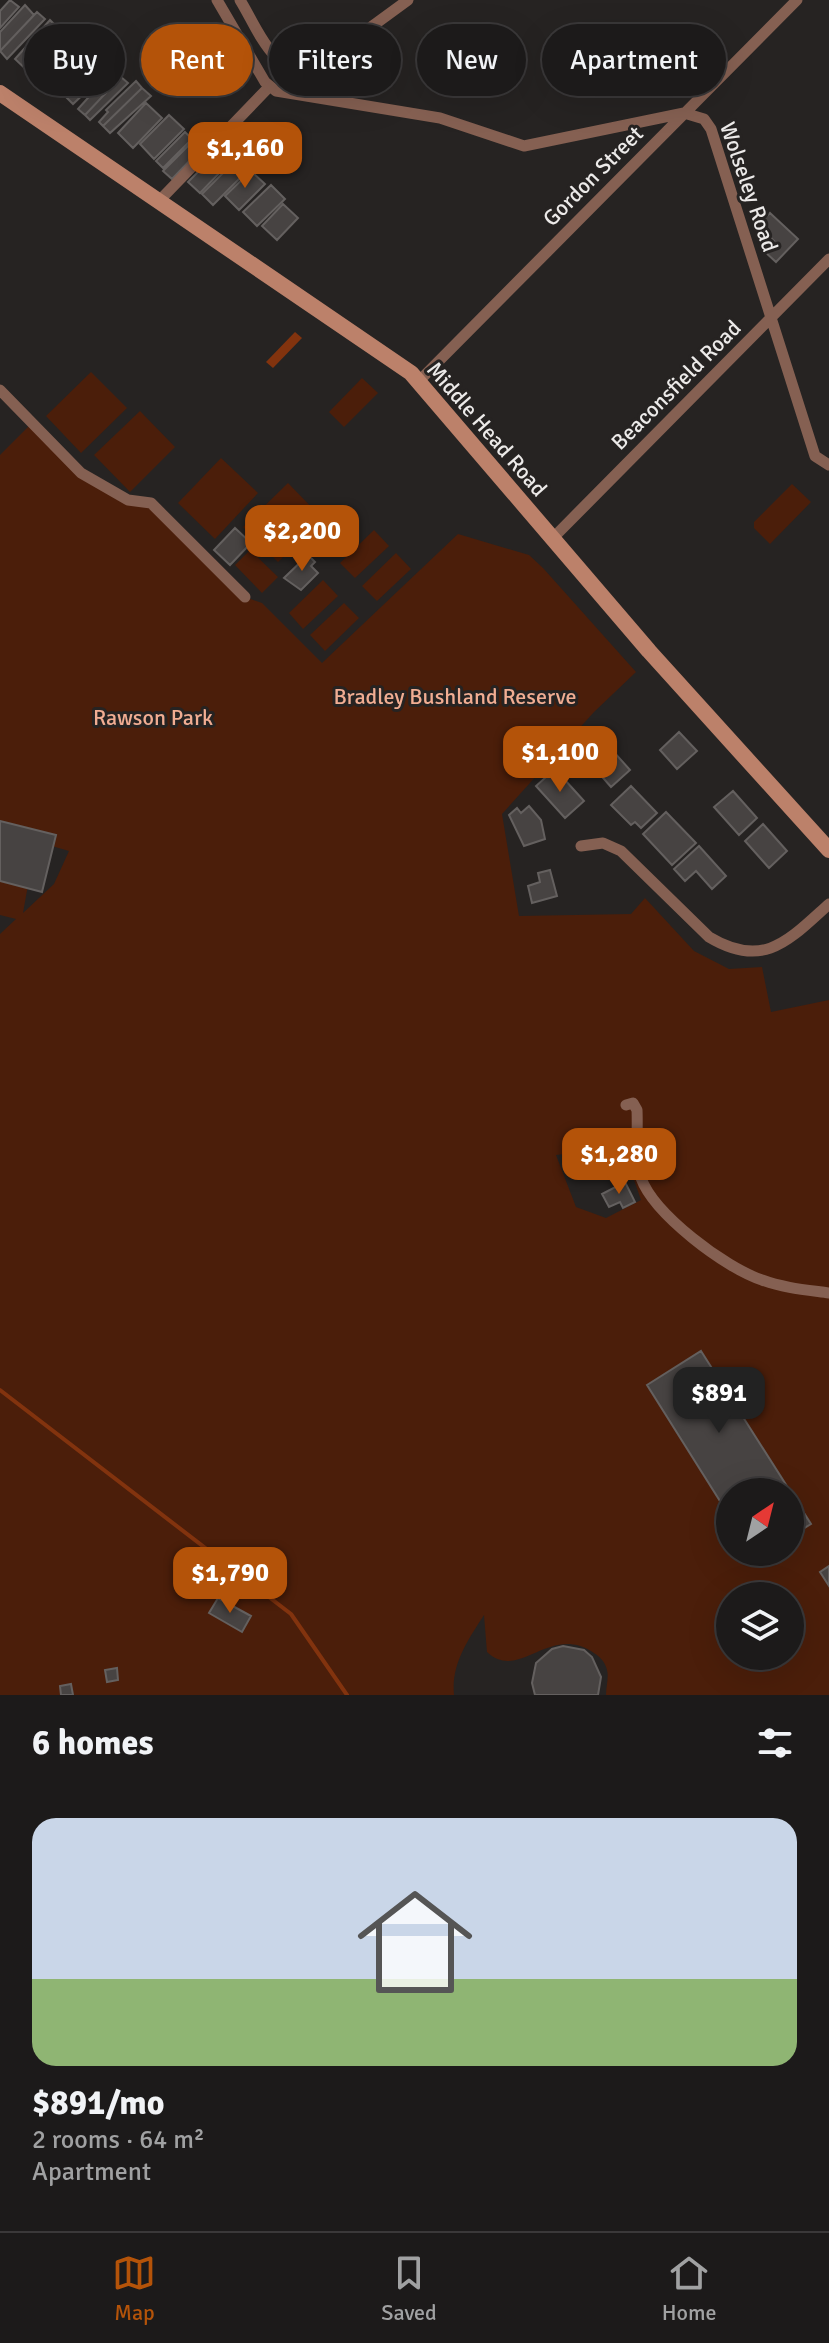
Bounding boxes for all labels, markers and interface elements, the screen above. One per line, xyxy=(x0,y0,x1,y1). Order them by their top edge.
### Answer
chip: Buy xyxy=(24,24,125,96)
chip: Rent xyxy=(141,24,253,96)
chip: Filters xyxy=(269,24,401,96)
chip: New xyxy=(417,24,526,96)
chip: Apartment xyxy=(542,24,726,96)
street label: Wolseley Road xyxy=(714,119,784,255)
street label: Gordon Street xyxy=(537,120,649,232)
pin: $1,160 xyxy=(180,122,310,190)
text: $1,160 xyxy=(206,132,284,164)
street label: Beaconsfield Road xyxy=(605,314,747,456)
street label: Middle Head Road xyxy=(421,356,553,502)
pin: $2,200 xyxy=(237,505,367,573)
text: $2,200 xyxy=(263,515,341,547)
park label: Bradley Bushland Reserve xyxy=(334,683,576,710)
park label: Rawson Park xyxy=(93,704,213,731)
pin: $1,100 xyxy=(495,726,625,794)
text: $1,100 xyxy=(521,736,599,768)
pin: $1,280 xyxy=(554,1128,684,1196)
text: $1,280 xyxy=(580,1138,658,1170)
pin: $891 xyxy=(672,1367,766,1435)
text: $891 xyxy=(691,1377,747,1409)
north arrow xyxy=(716,1478,804,1566)
map controls xyxy=(716,1478,804,1670)
pin: $1,790 xyxy=(165,1547,295,1615)
text: $1,790 xyxy=(191,1557,269,1589)
button: layers xyxy=(716,1582,804,1670)
icon: filters xyxy=(753,1721,797,1765)
text: 6 homes xyxy=(32,1722,153,1764)
icon: home xyxy=(343,1870,487,2014)
text: $891/mo xyxy=(32,2082,165,2124)
text: 2 rooms · 64 m² xyxy=(32,2124,205,2156)
text: Apartment xyxy=(32,2156,151,2188)
tab: Map xyxy=(112,2251,156,2326)
tab: Saved xyxy=(381,2251,437,2326)
tab: Home xyxy=(662,2251,717,2326)

